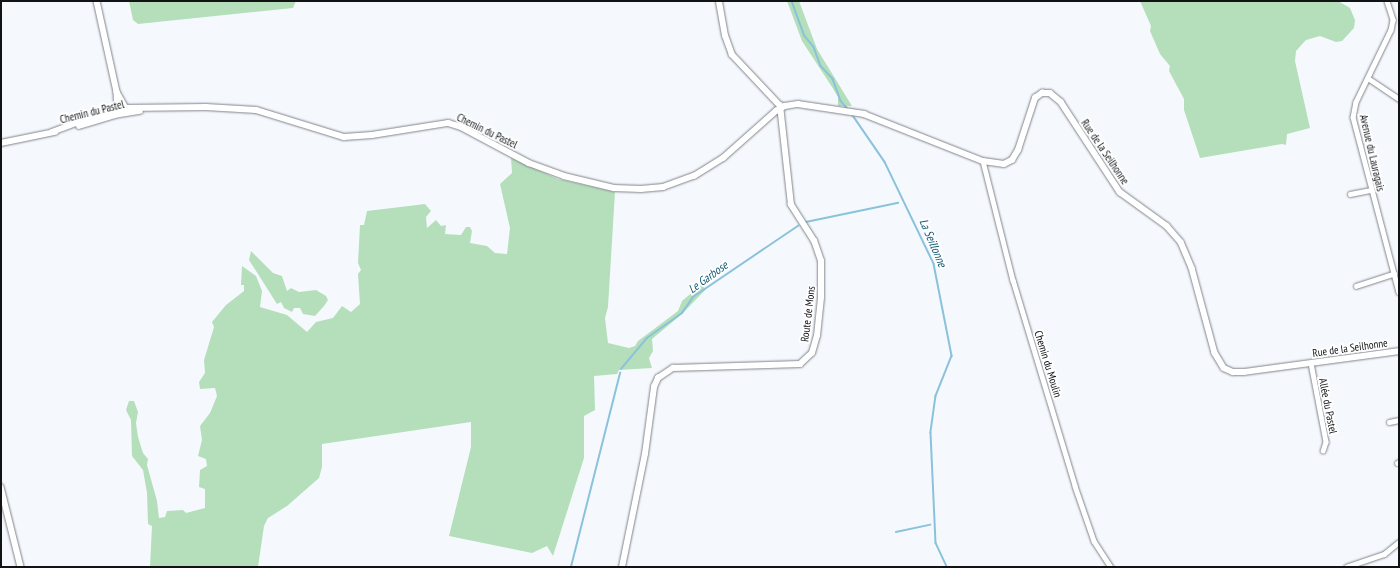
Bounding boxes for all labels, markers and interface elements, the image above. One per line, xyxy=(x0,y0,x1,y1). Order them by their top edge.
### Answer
street label: Chemin du Pastel xyxy=(58,98,126,126)
street label: Chemin du Pastel xyxy=(455,111,519,151)
street label: Avenue du Lauragais xyxy=(1357,113,1387,193)
street label: Rue de la Seilhonne xyxy=(1078,117,1132,187)
water label: La Seillonne xyxy=(916,217,950,269)
water label: Le Garbose xyxy=(685,258,731,296)
street label: Route de Mons xyxy=(798,285,818,343)
street label: Chemin du Moulin xyxy=(1032,329,1064,399)
street label: Rue de la Seilhonne xyxy=(1312,336,1388,360)
street label: Allée du Pastel xyxy=(1316,377,1340,435)

